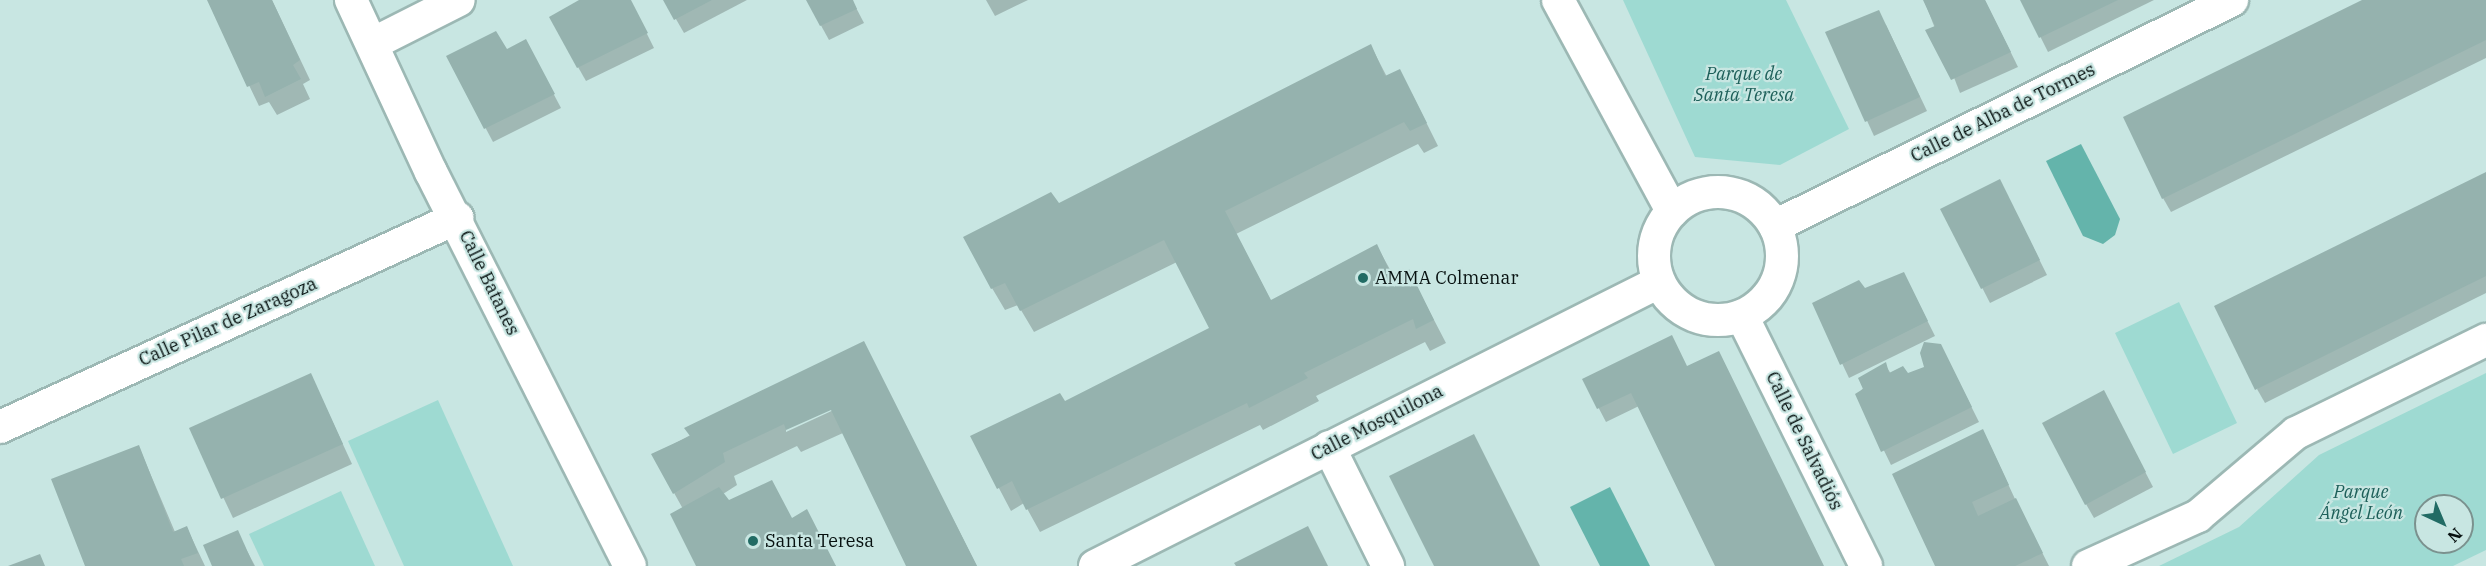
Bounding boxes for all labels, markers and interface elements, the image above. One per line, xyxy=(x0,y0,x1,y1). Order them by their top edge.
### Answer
street label: Calle de Alba de Tormes xyxy=(1907,59,2099,167)
park label: Parque de Santa Teresa xyxy=(1694,64,1794,106)
street label: Calle Batanes xyxy=(454,227,524,339)
place label: AMMA Colmenar xyxy=(1375,267,1518,289)
marker: AMMA Colmenar xyxy=(1356,271,1370,285)
street label: Calle Pilar de Zaragoza xyxy=(136,273,320,371)
street label: Calle de Salvadiós xyxy=(1761,368,1847,514)
street label: Calle Mosquilona xyxy=(1307,380,1447,466)
park label: Parque Ángel León xyxy=(2319,482,2403,524)
north arrow xyxy=(2414,494,2474,554)
text: N xyxy=(2444,524,2467,547)
place label: Santa Teresa xyxy=(765,530,874,552)
marker: Santa Teresa xyxy=(746,534,760,548)

